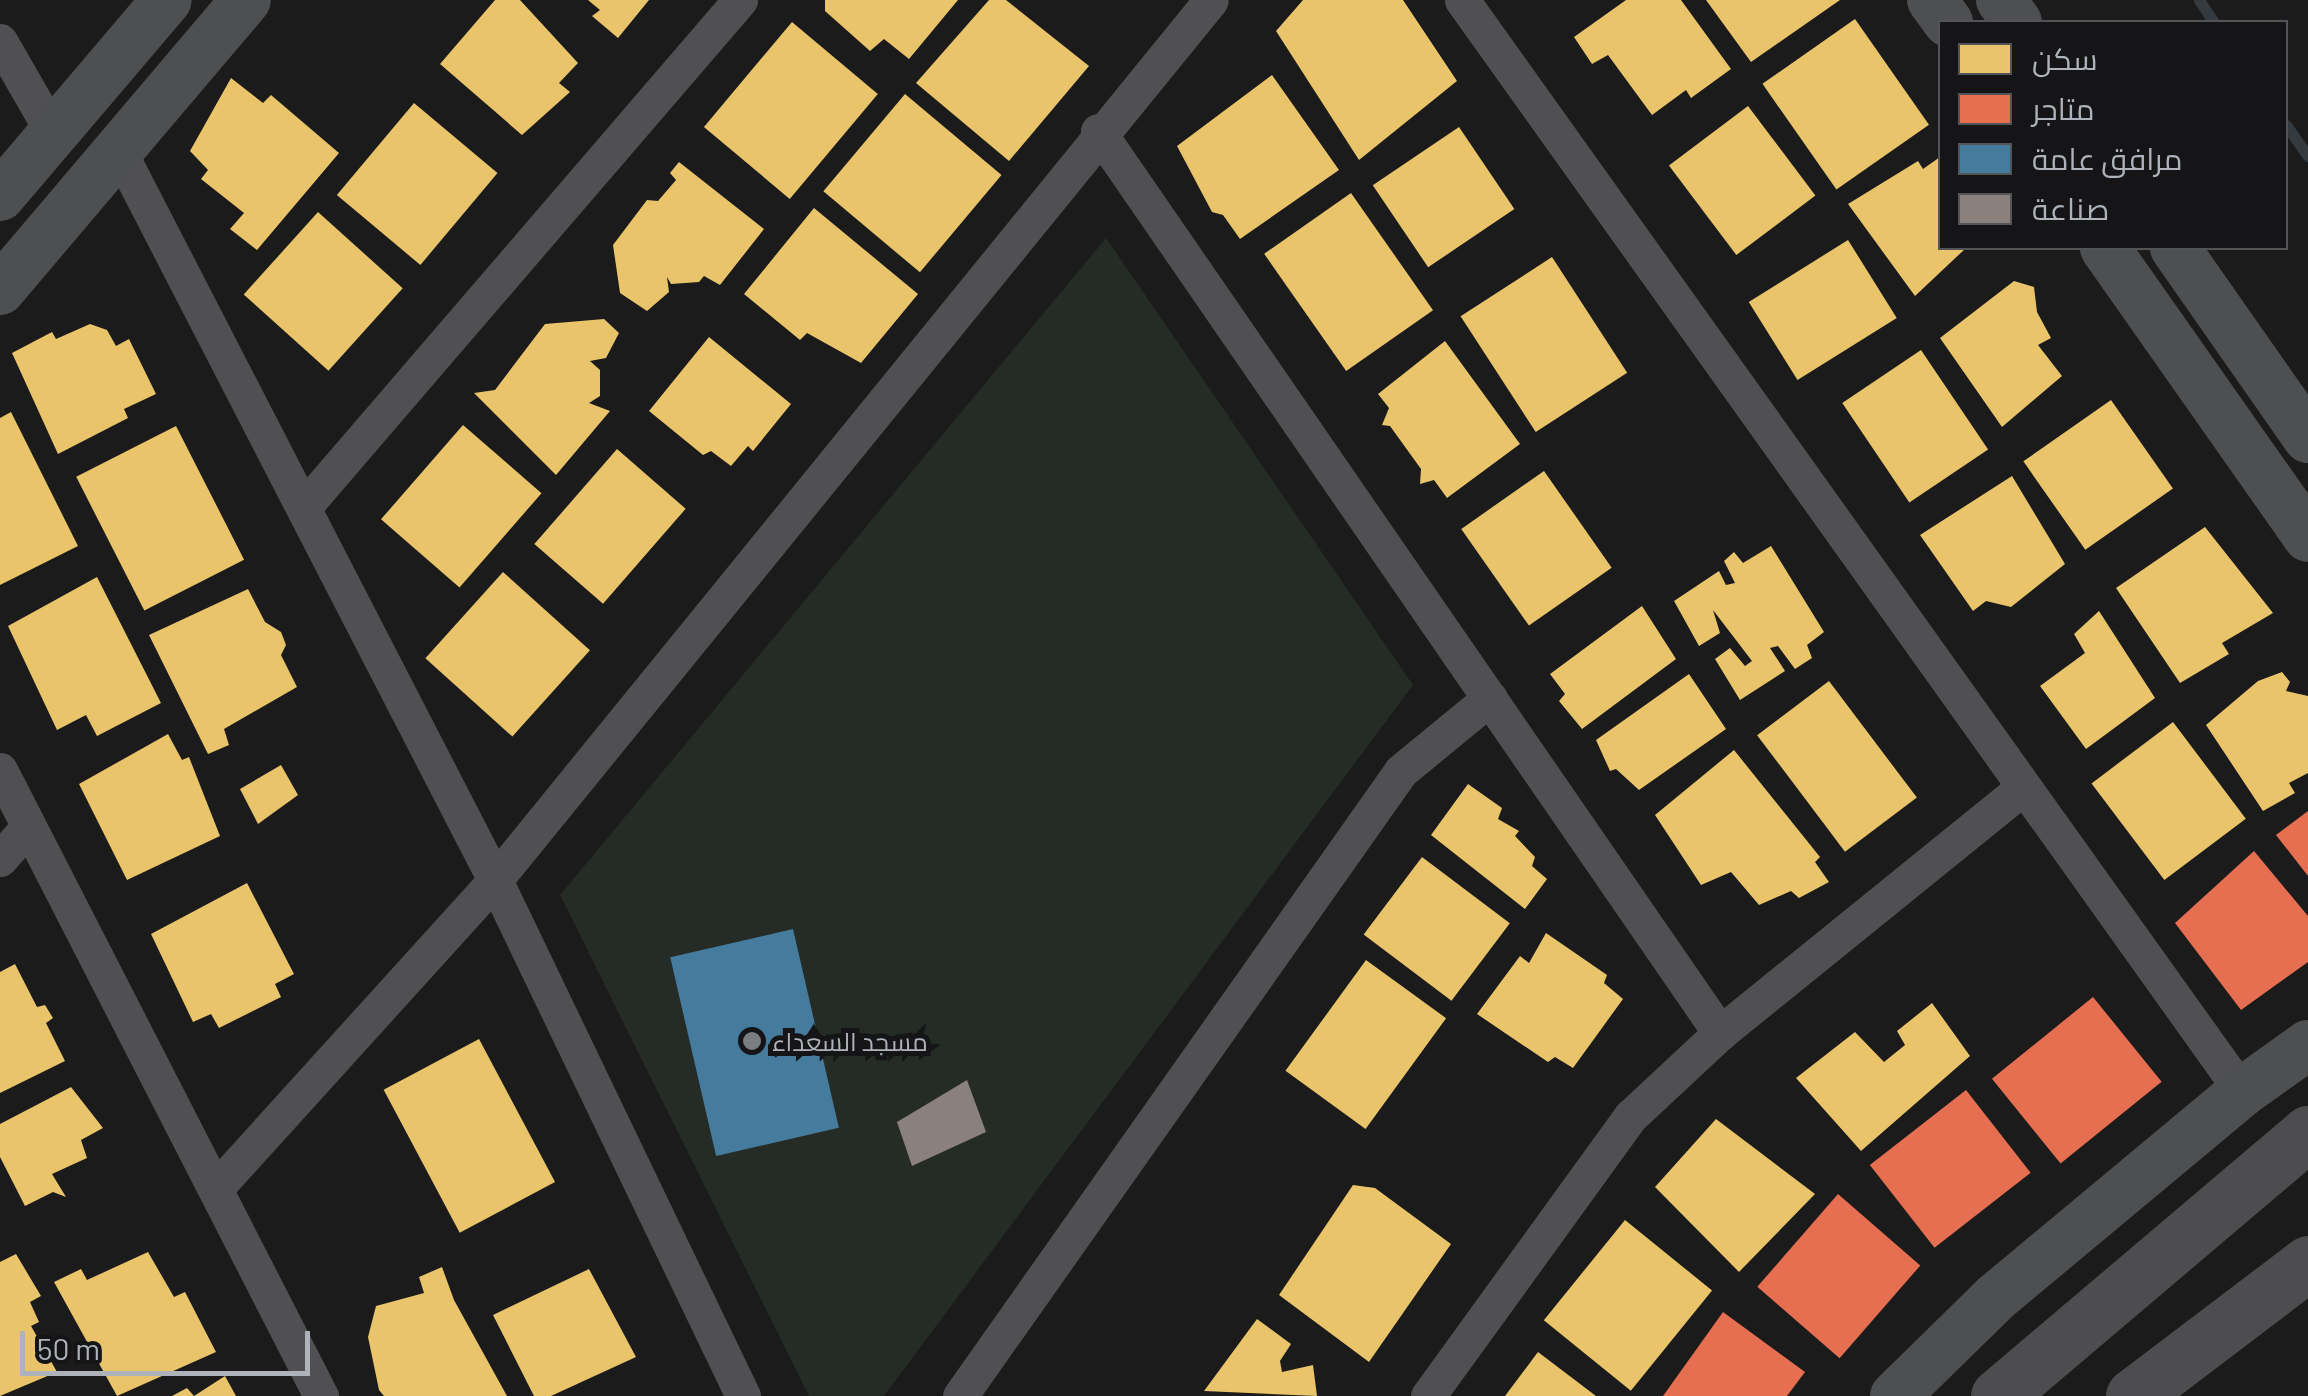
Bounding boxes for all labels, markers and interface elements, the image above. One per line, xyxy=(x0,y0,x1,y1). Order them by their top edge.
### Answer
legend xyxy=(1938,20,2288,250)
text: سكن xyxy=(2032,40,2098,76)
text: متاجر xyxy=(2032,90,2095,126)
text: مرافق عامة xyxy=(2032,140,2183,176)
text: صناعة xyxy=(2032,190,2109,226)
place label: مسجد السعداء xyxy=(772,1026,928,1056)
marker: مسجد السعداء xyxy=(741,1030,763,1052)
scale bar xyxy=(25,1311,315,1373)
text: 50 m xyxy=(37,1330,100,1366)

